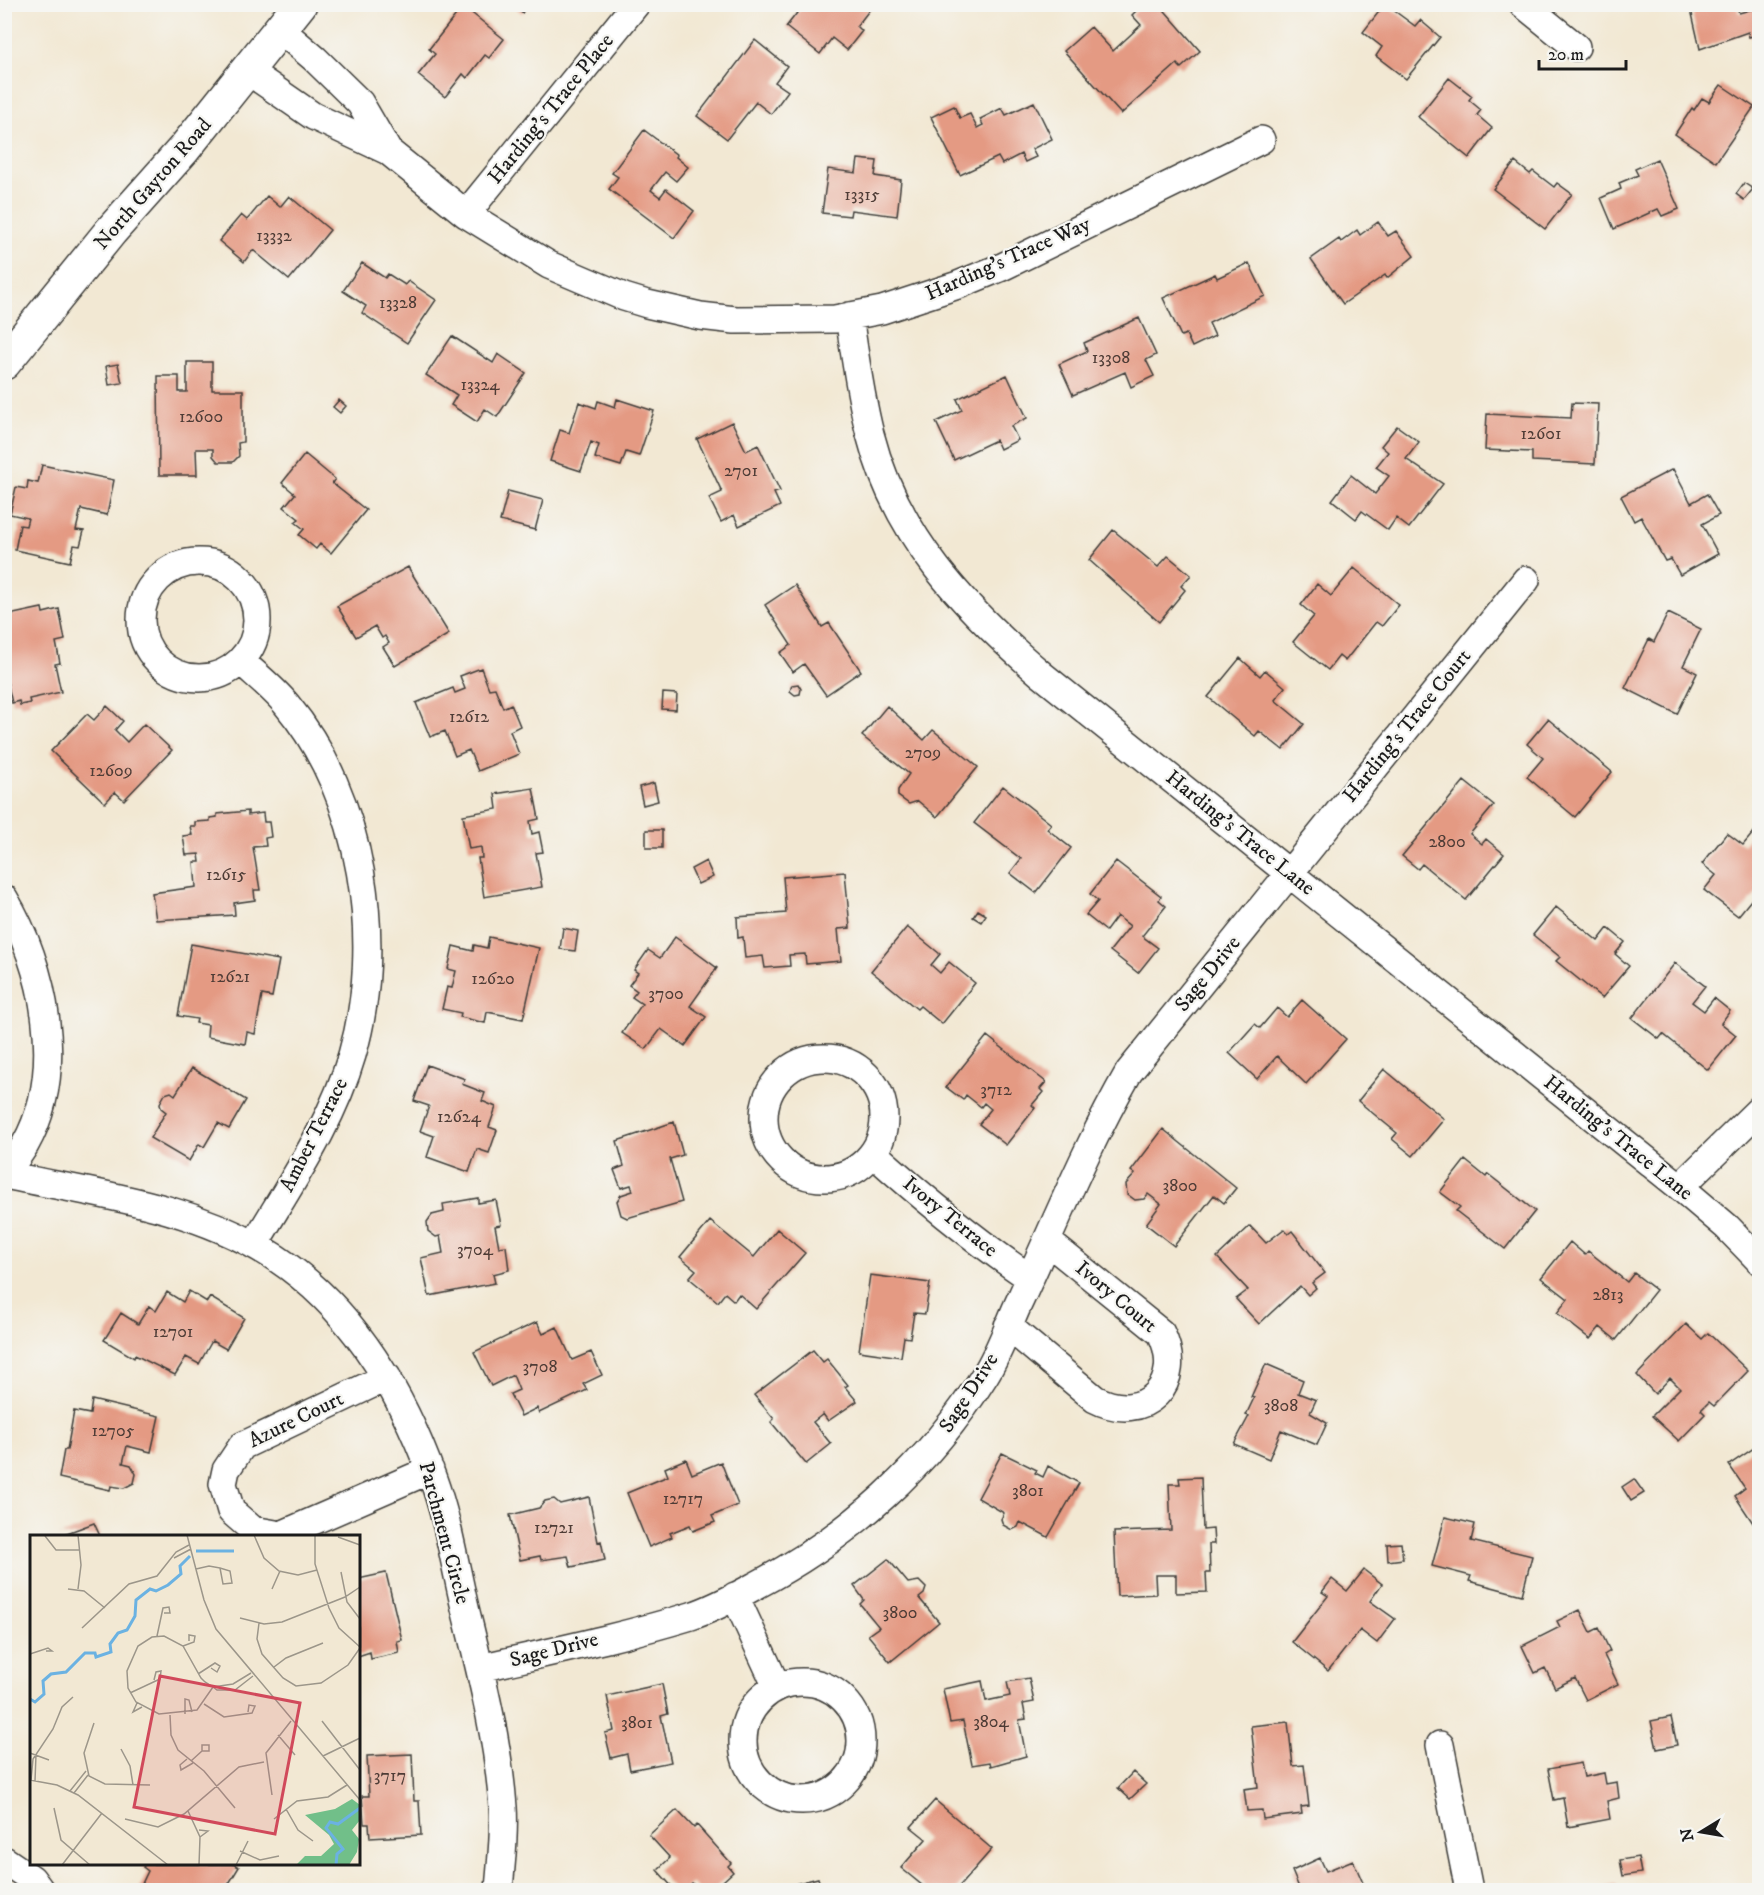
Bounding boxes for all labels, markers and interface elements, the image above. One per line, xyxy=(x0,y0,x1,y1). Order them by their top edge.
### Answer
street label: Harding's Trace Place xyxy=(482,28,620,189)
scale bar xyxy=(1539,33,1626,71)
text: 20 m xyxy=(1548,44,1584,66)
street label: North Gayton Road xyxy=(89,112,218,255)
house number: 13315 xyxy=(844,184,880,206)
street label: Harding's Trace Way xyxy=(922,211,1095,307)
house number: 13332 xyxy=(256,225,292,247)
house number: 13328 xyxy=(379,292,417,314)
house number: 13308 xyxy=(1092,347,1130,369)
house number: 13324 xyxy=(460,374,500,396)
house number: 12600 xyxy=(179,406,223,428)
house number: 12601 xyxy=(1520,423,1562,445)
house number: 2701 xyxy=(724,460,758,482)
street label: Harding's Trace Court xyxy=(1337,644,1477,808)
house number: 12612 xyxy=(449,706,489,728)
house number: 2709 xyxy=(905,742,941,764)
house number: 12609 xyxy=(89,760,133,782)
street label: Harding's Trace Lane xyxy=(1160,765,1320,901)
house number: 2800 xyxy=(1428,831,1466,853)
house number: 12615 xyxy=(206,864,246,886)
street label: Sage Drive xyxy=(1170,931,1247,1017)
house number: 12621 xyxy=(210,966,250,988)
house number: 12620 xyxy=(471,968,515,990)
house number: 3700 xyxy=(648,983,684,1005)
street label: Harding's Trace Lane xyxy=(1538,1070,1698,1206)
street label: Amber Terrace xyxy=(274,1073,354,1196)
house number: 3712 xyxy=(980,1079,1012,1101)
house number: 12624 xyxy=(437,1106,482,1128)
street label: Ivory Terrace xyxy=(897,1171,1003,1263)
house number: 3800 xyxy=(1162,1175,1198,1197)
house number: 3704 xyxy=(457,1239,494,1261)
street label: Ivory Court xyxy=(1070,1255,1162,1339)
house number: 2813 xyxy=(1592,1284,1624,1306)
house number: 12701 xyxy=(153,1321,193,1343)
street label: Sage Drive xyxy=(934,1348,1005,1438)
house number: 3708 xyxy=(523,1356,557,1378)
street label: Azure Court xyxy=(244,1386,348,1454)
house number: 3808 xyxy=(1264,1395,1298,1417)
house number: 12705 xyxy=(91,1420,135,1442)
street label: Parchment Circle xyxy=(412,1459,476,1607)
house number: 3801 xyxy=(1012,1480,1044,1502)
house number: 12717 xyxy=(663,1488,703,1510)
house number: 12721 xyxy=(534,1517,574,1539)
inset map xyxy=(30,1535,360,1865)
house number: 3800 xyxy=(882,1602,918,1624)
street label: Sage Drive xyxy=(507,1626,601,1674)
house number: 3804 xyxy=(973,1711,1009,1733)
house number: 3801 xyxy=(621,1712,653,1734)
house number: 3717 xyxy=(374,1765,406,1787)
north arrow xyxy=(1671,1802,1731,1862)
text: N xyxy=(1676,1826,1698,1843)

